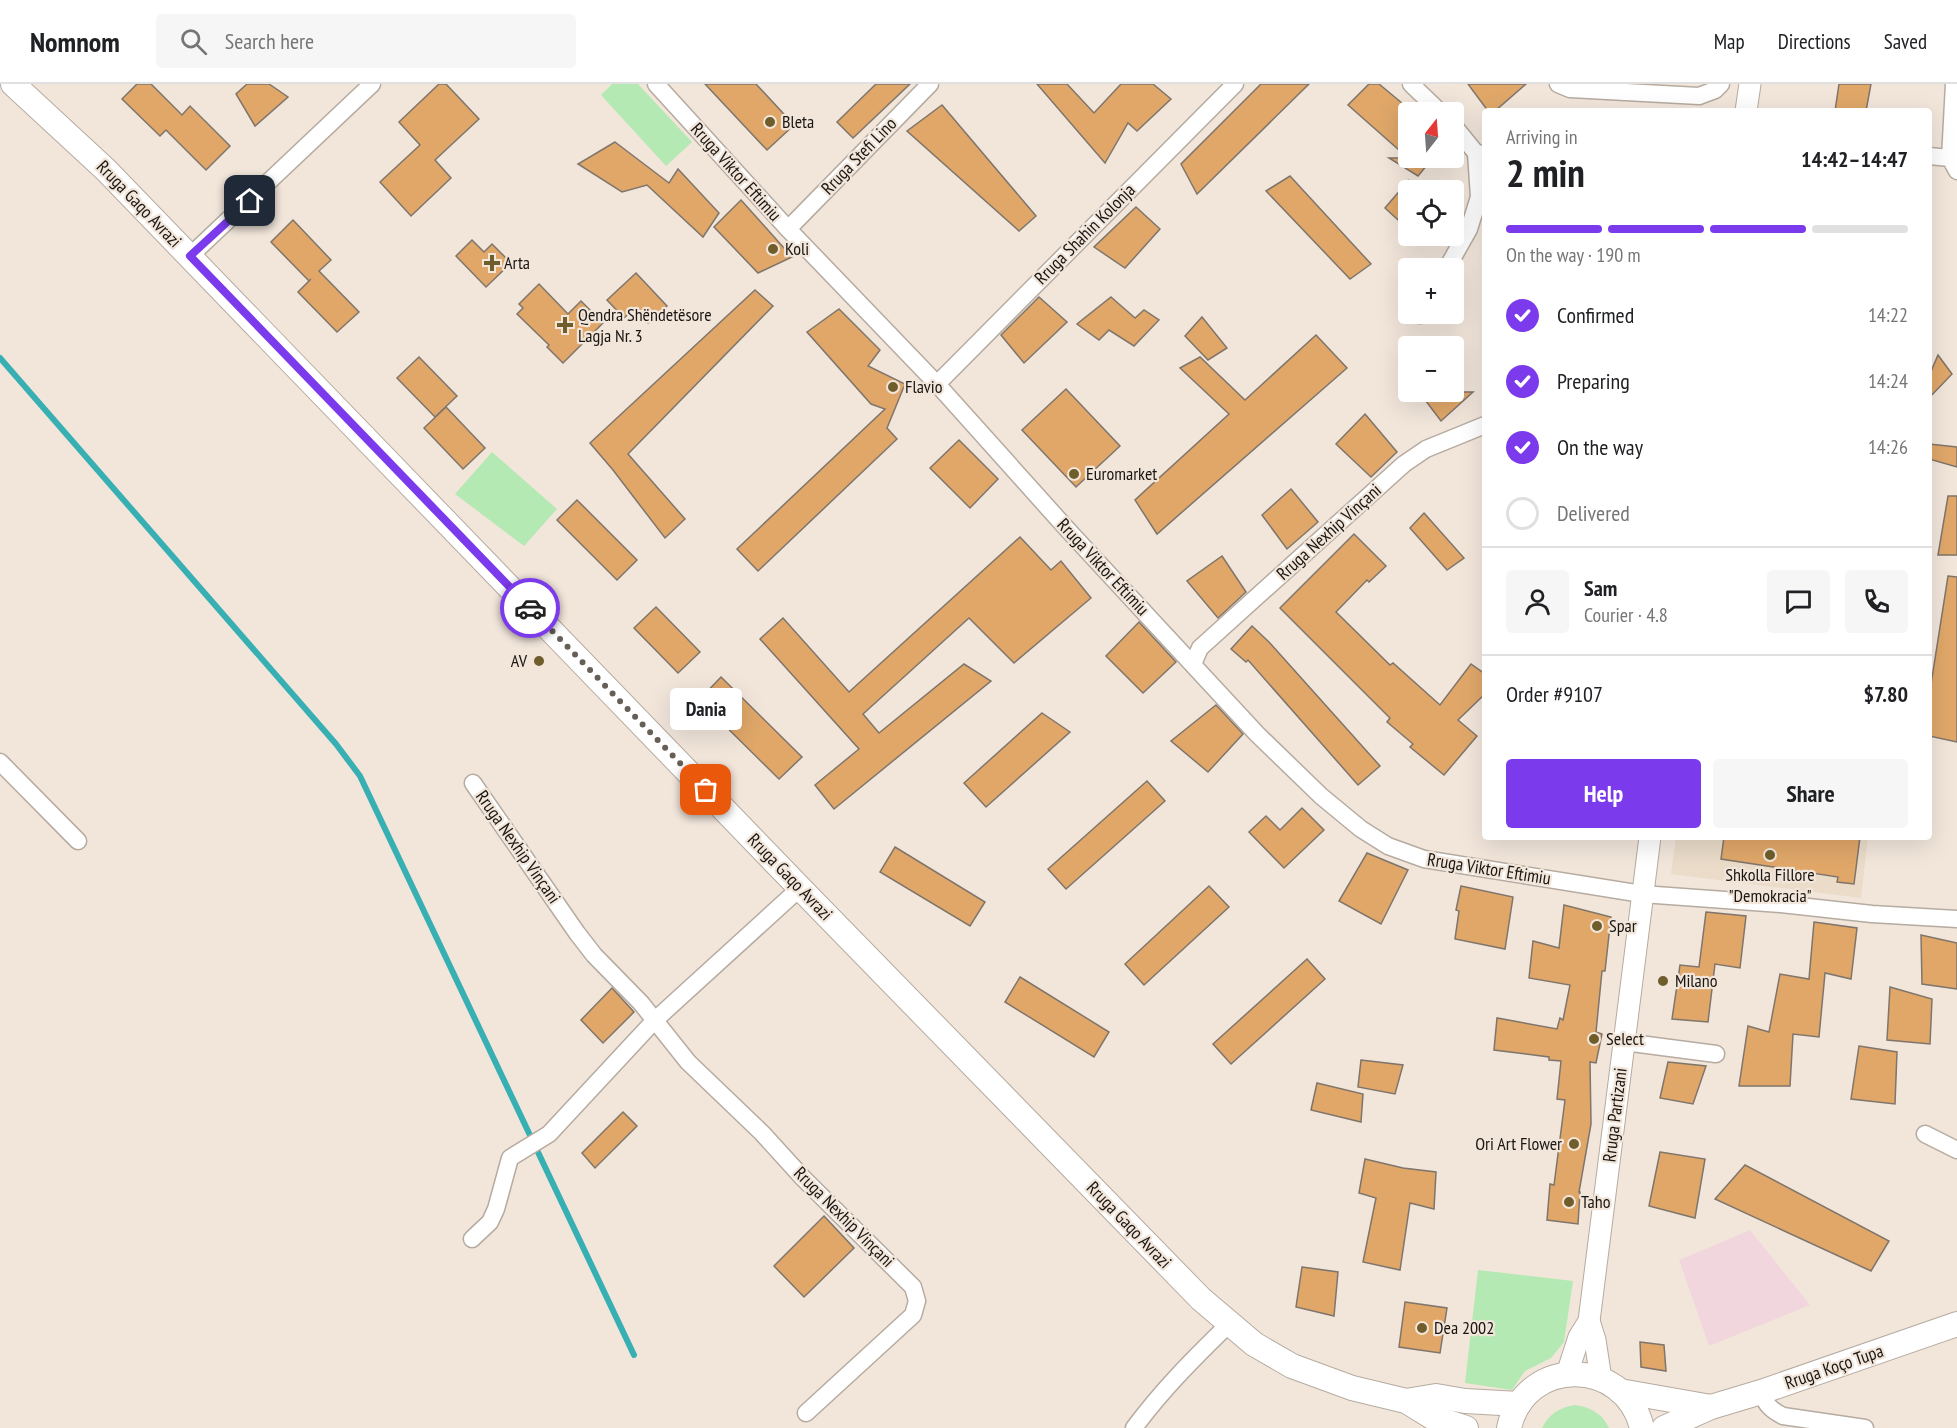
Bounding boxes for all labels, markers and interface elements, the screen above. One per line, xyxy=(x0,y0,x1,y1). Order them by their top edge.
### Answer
search box xyxy=(156,14,576,68)
text: Nomnom xyxy=(30,23,120,60)
icon: search xyxy=(177,25,210,58)
text: Search here xyxy=(225,27,314,55)
text: Map xyxy=(1714,28,1745,55)
text: Directions xyxy=(1778,28,1851,55)
text: Saved xyxy=(1884,28,1927,55)
north arrow xyxy=(1398,102,1464,168)
map controls xyxy=(1398,102,1464,402)
place label: Bleta xyxy=(782,110,814,133)
street label: Rruga Stefi Lino xyxy=(816,112,901,199)
marker: Bleta xyxy=(763,115,777,129)
street label: Rruga Viktor Eftimiu xyxy=(686,118,787,226)
text: Arriving in xyxy=(1506,124,1578,150)
text: 14:42–14:47 xyxy=(1801,145,1908,173)
text: 2 min xyxy=(1506,147,1585,198)
street label: Rruga Gaqo Avrazi xyxy=(92,155,187,252)
pin xyxy=(224,175,275,226)
street label: Rruga Shahin Kolonja xyxy=(1029,178,1140,289)
button: locate xyxy=(1398,180,1464,246)
icon: home xyxy=(233,184,266,217)
place label: Koli xyxy=(785,237,809,260)
marker: Koli xyxy=(766,242,780,256)
text: On the way · 190 m xyxy=(1506,242,1641,268)
place label: Arta xyxy=(504,251,530,274)
marker: Arta xyxy=(485,256,499,270)
button: + xyxy=(1398,258,1464,324)
icon: check xyxy=(1506,299,1539,332)
text: Confirmed xyxy=(1557,301,1634,329)
text: 14:22 xyxy=(1868,302,1908,328)
place label: Qendra Shëndetësore Lagja Nr. 3 xyxy=(578,303,712,347)
marker: Qendra Shëndetësore Lagja Nr. 3 xyxy=(556,316,574,334)
button: − xyxy=(1398,336,1464,402)
icon: check xyxy=(1506,365,1539,398)
text: Preparing xyxy=(1557,367,1630,395)
text: 14:24 xyxy=(1868,368,1908,394)
place label: Flavio xyxy=(905,375,943,398)
marker: Flavio xyxy=(886,380,900,394)
icon: check xyxy=(1506,431,1539,464)
text: On the way xyxy=(1557,433,1643,461)
text: 14:26 xyxy=(1868,434,1908,460)
place label: Euromarket xyxy=(1086,462,1157,485)
marker: Euromarket xyxy=(1067,467,1081,481)
street label: Rruga Nexhip Vinçani xyxy=(1272,479,1386,585)
text: Delivered xyxy=(1557,499,1630,527)
street label: Rruga Viktor Eftimiu xyxy=(1052,513,1154,620)
button: person xyxy=(1506,570,1569,633)
button: chat xyxy=(1767,570,1830,633)
button: phone xyxy=(1845,570,1908,633)
text: Sam xyxy=(1584,574,1617,602)
courier xyxy=(500,578,560,638)
icon: car xyxy=(514,592,547,625)
text: Courier · 4.8 xyxy=(1584,602,1668,628)
place label: AV xyxy=(511,649,528,672)
marker: AV xyxy=(532,654,546,668)
text: Order #9107 xyxy=(1506,680,1603,708)
text: $7.80 xyxy=(1863,680,1908,708)
callout: Dania xyxy=(670,688,742,730)
text: Dania xyxy=(686,696,726,722)
button: Help xyxy=(1506,759,1701,828)
button: Share xyxy=(1713,759,1908,828)
pin xyxy=(680,764,731,815)
icon: bag xyxy=(689,773,722,806)
street label: Rruga Nexhip Vinçani xyxy=(471,786,566,908)
street label: Rruga Gaqo Avrazi xyxy=(743,828,838,925)
street label: Rruga Viktor Eftimiu xyxy=(1426,847,1552,890)
marker: Shkolla Fillore "Demokracia" xyxy=(1763,848,1777,862)
place label: Shkolla Fillore "Demokracia" xyxy=(1725,863,1815,907)
place label: Spar xyxy=(1609,914,1637,937)
marker: Spar xyxy=(1590,919,1604,933)
place label: Milano xyxy=(1675,969,1718,992)
marker: Milano xyxy=(1656,974,1670,988)
place label: Select xyxy=(1606,1027,1644,1050)
marker: Select xyxy=(1587,1032,1601,1046)
street label: Rruga Partizani xyxy=(1597,1067,1632,1163)
place label: Ori Art Flower xyxy=(1475,1132,1562,1155)
marker: Ori Art Flower xyxy=(1567,1137,1581,1151)
street label: Rruga Nexhip Vinçani xyxy=(789,1161,900,1272)
street label: Rruga Gaqo Avrazi xyxy=(1082,1176,1177,1273)
place label: Taho xyxy=(1581,1190,1611,1213)
marker: Taho xyxy=(1562,1195,1576,1209)
place label: Dea 2002 xyxy=(1434,1316,1494,1339)
marker: Dea 2002 xyxy=(1415,1321,1429,1335)
street label: Rruga Koço Tupa xyxy=(1782,1339,1886,1394)

